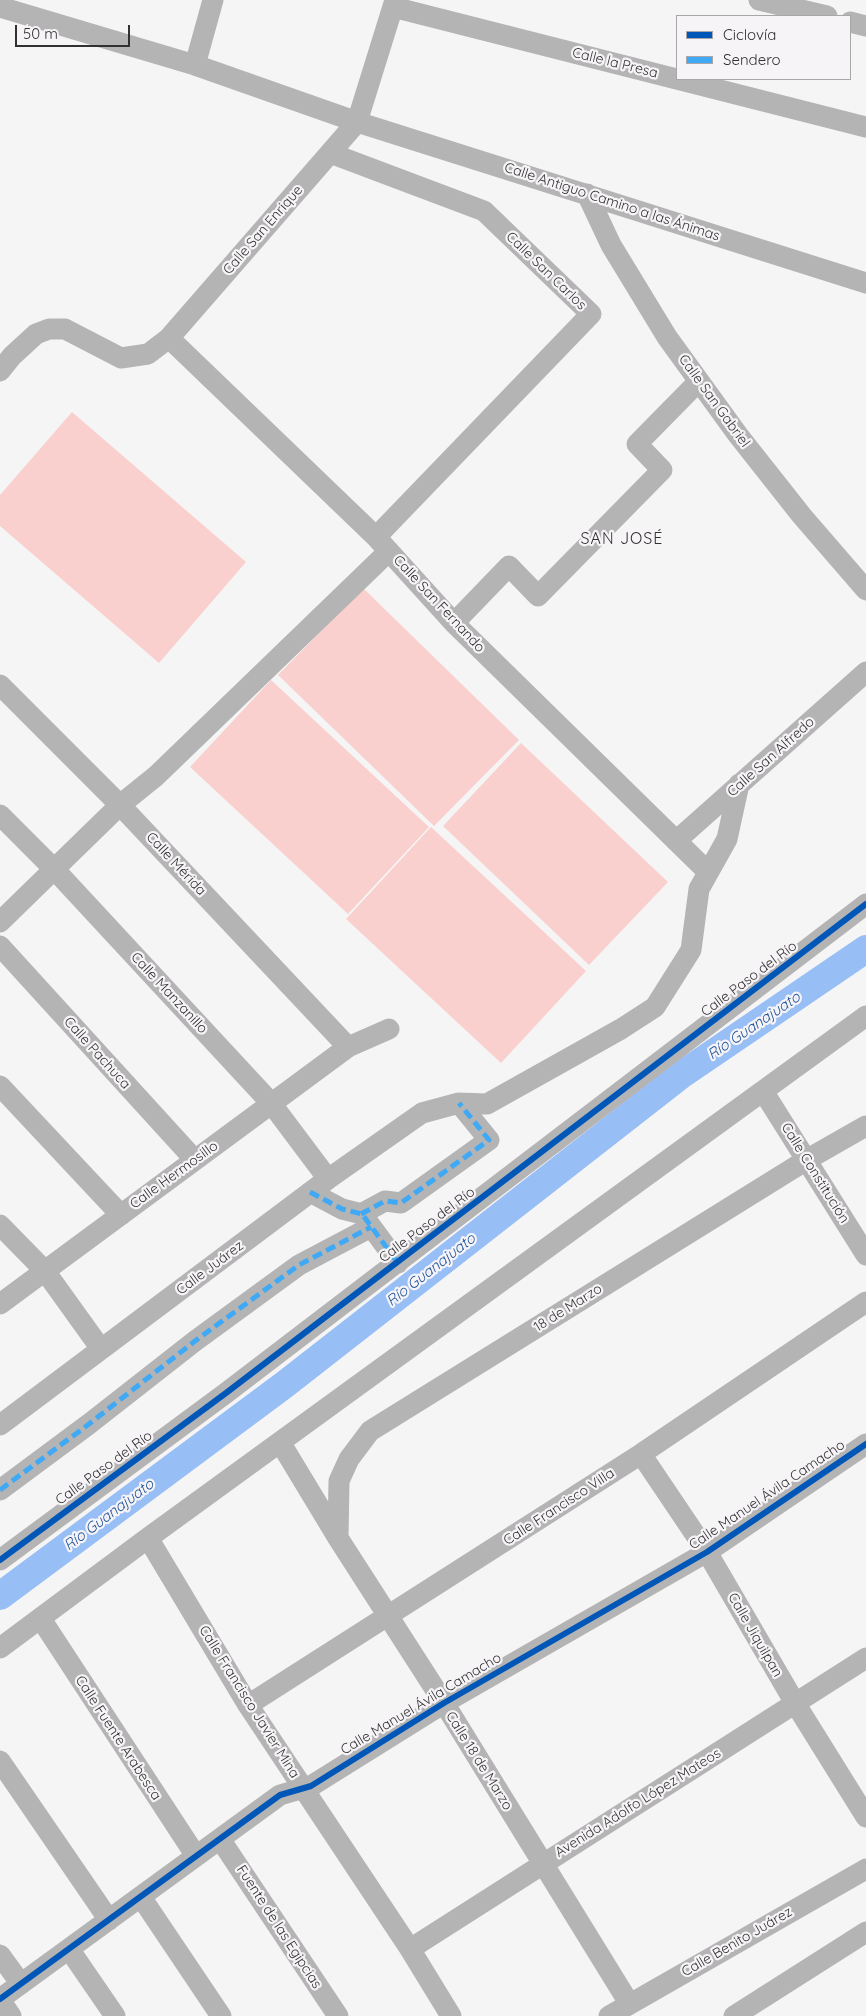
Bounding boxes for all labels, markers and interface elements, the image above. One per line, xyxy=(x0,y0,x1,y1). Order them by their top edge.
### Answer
scale bar xyxy=(18,15,132,47)
legend xyxy=(676,15,851,80)
text: 50 m xyxy=(23,24,58,43)
text: Ciclovía xyxy=(723,25,776,44)
street label: Calle la Presa xyxy=(570,44,660,82)
text: Sendero xyxy=(723,50,781,69)
street label: Calle Antiguo Camino a las Ánimas xyxy=(502,159,722,245)
street label: Calle San Enrique xyxy=(220,182,306,278)
street label: Calle San Carlos xyxy=(502,228,590,314)
street label: Calle San Gabriel xyxy=(675,351,753,451)
district label: SAN JOSÉ xyxy=(580,529,664,549)
street label: Calle San Fernando xyxy=(390,552,488,656)
street label: Calle San Alfredo xyxy=(724,714,818,800)
street label: Calle Mérida xyxy=(142,829,210,899)
street label: Calle Paso del Río xyxy=(698,938,800,1020)
street label: Calle Manzanillo xyxy=(127,949,211,1037)
water label: Río Guanajuato xyxy=(704,988,804,1064)
street label: Calle Pachuca xyxy=(60,1013,134,1093)
street label: Calle Constitución xyxy=(777,1120,853,1226)
street label: Calle Hermosillo xyxy=(127,1137,221,1213)
street label: Calle Paso del Río xyxy=(376,1184,478,1266)
water label: Río Guanajuato xyxy=(383,1230,479,1310)
street label: Calle Juárez xyxy=(173,1237,247,1299)
street label: 18 de Marzo xyxy=(531,1280,605,1336)
street label: Calle Paso del Río xyxy=(52,1427,156,1509)
street label: Calle Manuel Ávila Camacho xyxy=(686,1437,848,1553)
street label: Calle Francisco Villa xyxy=(500,1465,618,1549)
water label: Río Guanajuato xyxy=(60,1475,158,1555)
street label: Calle Jiquilpan xyxy=(724,1590,786,1680)
street label: Calle Francisco Javier Mina xyxy=(195,1623,303,1781)
street label: Calle Manuel Ávila Camacho xyxy=(338,1649,504,1759)
street label: Calle Fuente Arabesca xyxy=(71,1673,165,1803)
street label: Calle 18 de Marzo xyxy=(442,1709,516,1813)
street label: Avenida Adolfo López Mateos xyxy=(552,1745,724,1861)
street label: Fuente de las Egipcias xyxy=(233,1862,325,1992)
street label: Calle Benito Juárez xyxy=(679,1904,795,1980)

